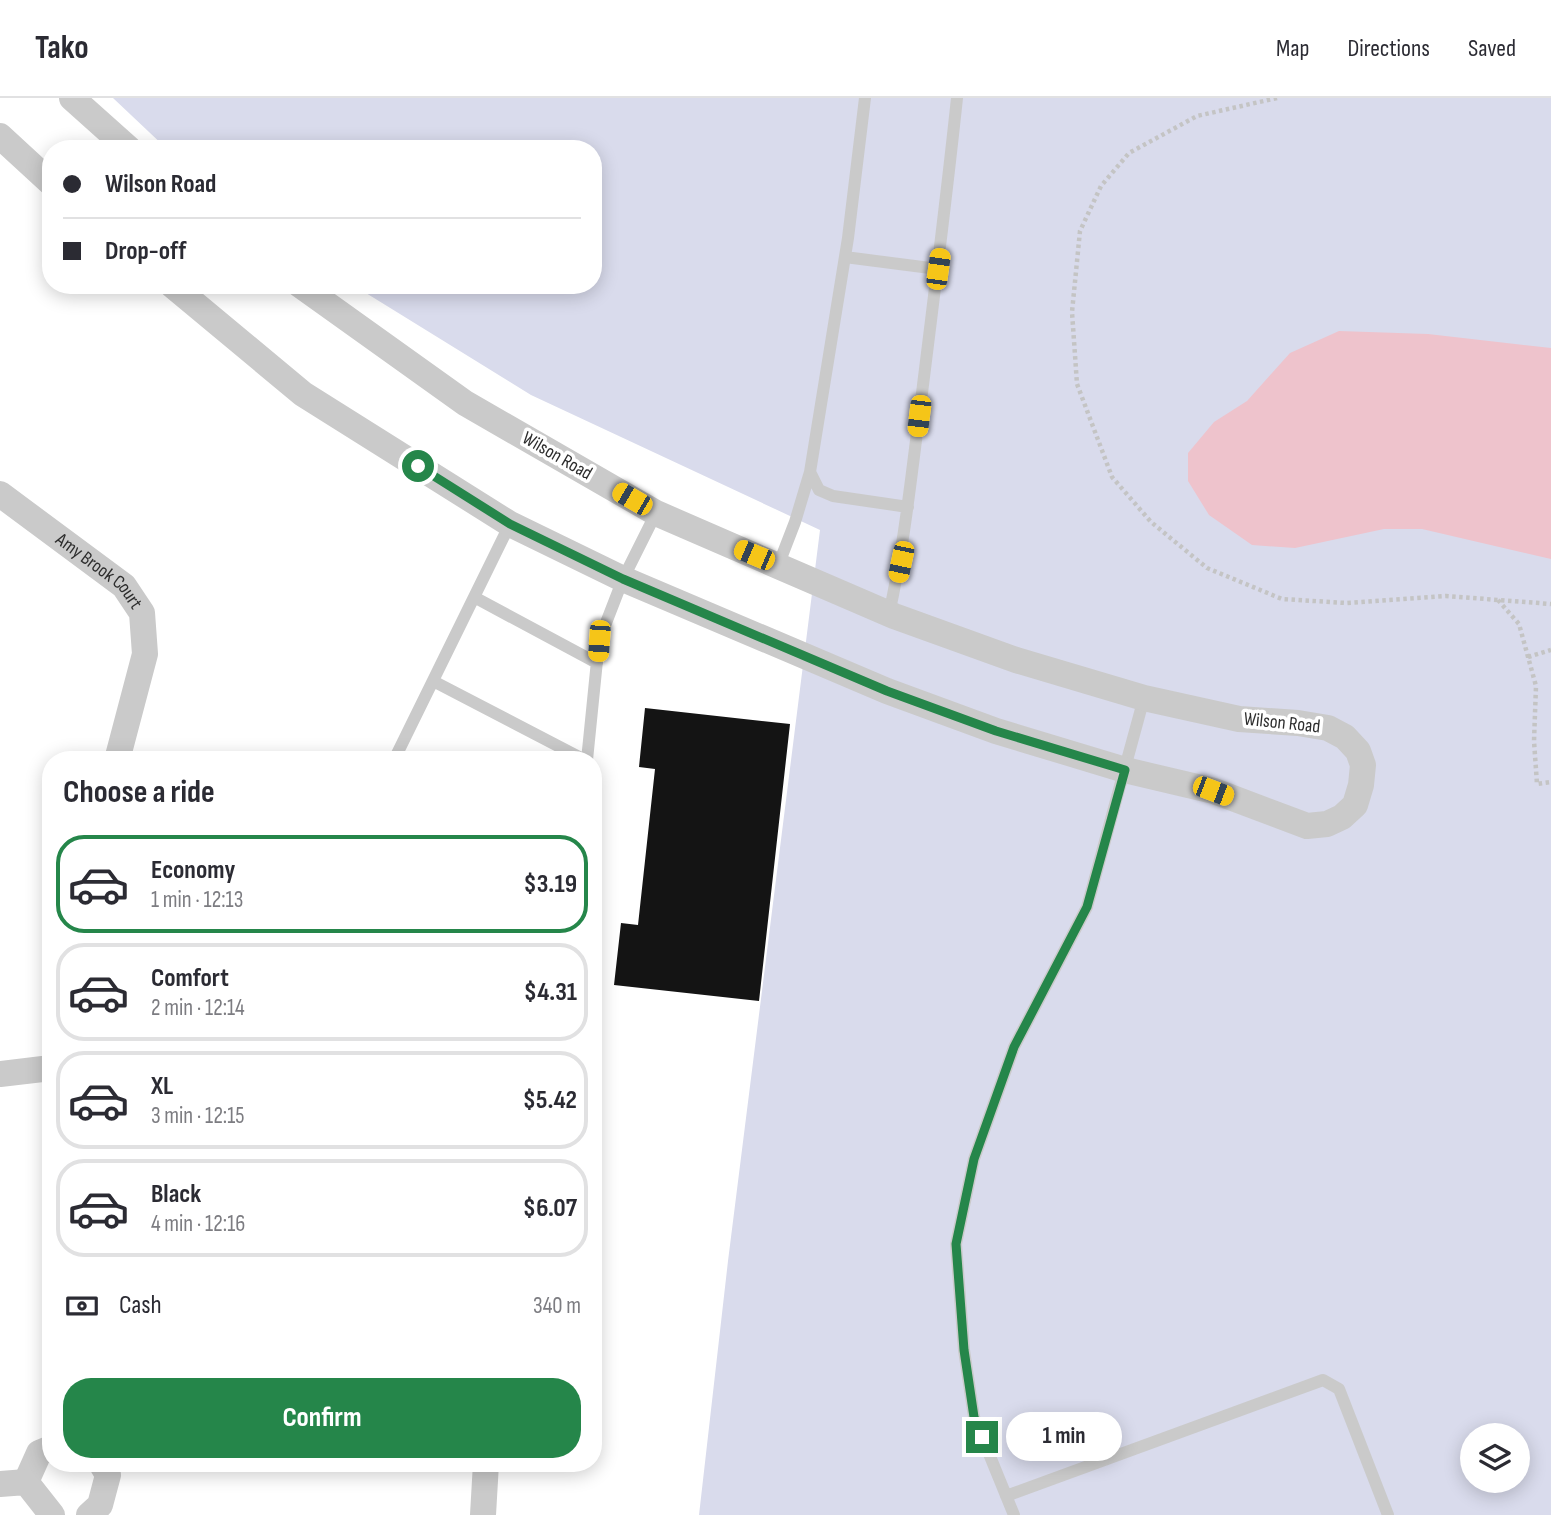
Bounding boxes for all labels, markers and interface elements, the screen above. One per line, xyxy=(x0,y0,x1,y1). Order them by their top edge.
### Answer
text: Tako xyxy=(35,28,89,68)
text: Map xyxy=(1276,34,1309,63)
text: Directions xyxy=(1347,34,1430,63)
text: Saved xyxy=(1468,34,1516,63)
text: Wilson Road xyxy=(105,169,216,200)
text: Drop-off xyxy=(105,236,186,267)
car xyxy=(925,247,952,291)
car xyxy=(907,394,932,438)
street label: Wilson Road xyxy=(518,427,596,485)
route start xyxy=(402,450,434,482)
car xyxy=(609,479,656,519)
street label: Amy Brook Court xyxy=(51,527,148,613)
car xyxy=(731,537,778,573)
car xyxy=(887,539,916,585)
car xyxy=(588,619,611,663)
street label: Wilson Road xyxy=(1243,708,1321,738)
text: Choose a ride xyxy=(63,773,215,812)
car xyxy=(1190,774,1237,808)
icon: car xyxy=(67,853,130,916)
text: Economy xyxy=(151,855,235,886)
text: $3.19 xyxy=(523,869,577,900)
text: 1 min · 12:13 xyxy=(151,886,243,914)
icon: car xyxy=(67,961,130,1024)
text: Comfort xyxy=(151,963,229,994)
text: $4.31 xyxy=(524,977,577,1008)
text: 2 min · 12:14 xyxy=(151,994,245,1022)
icon: car xyxy=(67,1069,130,1132)
text: XL xyxy=(151,1071,173,1102)
text: $5.42 xyxy=(523,1085,577,1116)
text: 3 min · 12:15 xyxy=(151,1102,244,1130)
icon: car xyxy=(67,1177,130,1240)
text: Black xyxy=(151,1179,201,1210)
text: $6.07 xyxy=(523,1193,577,1224)
text: 4 min · 12:16 xyxy=(151,1210,245,1238)
icon: cash xyxy=(63,1287,101,1325)
text: Cash xyxy=(119,1290,162,1321)
text: 340 m xyxy=(533,1292,581,1320)
button: Confirm xyxy=(63,1378,581,1458)
callout: 1 min xyxy=(1006,1412,1122,1462)
route end xyxy=(966,1421,998,1453)
text: 1 min xyxy=(1043,1422,1085,1450)
map controls xyxy=(1460,1423,1530,1493)
button: layers xyxy=(1460,1423,1530,1493)

